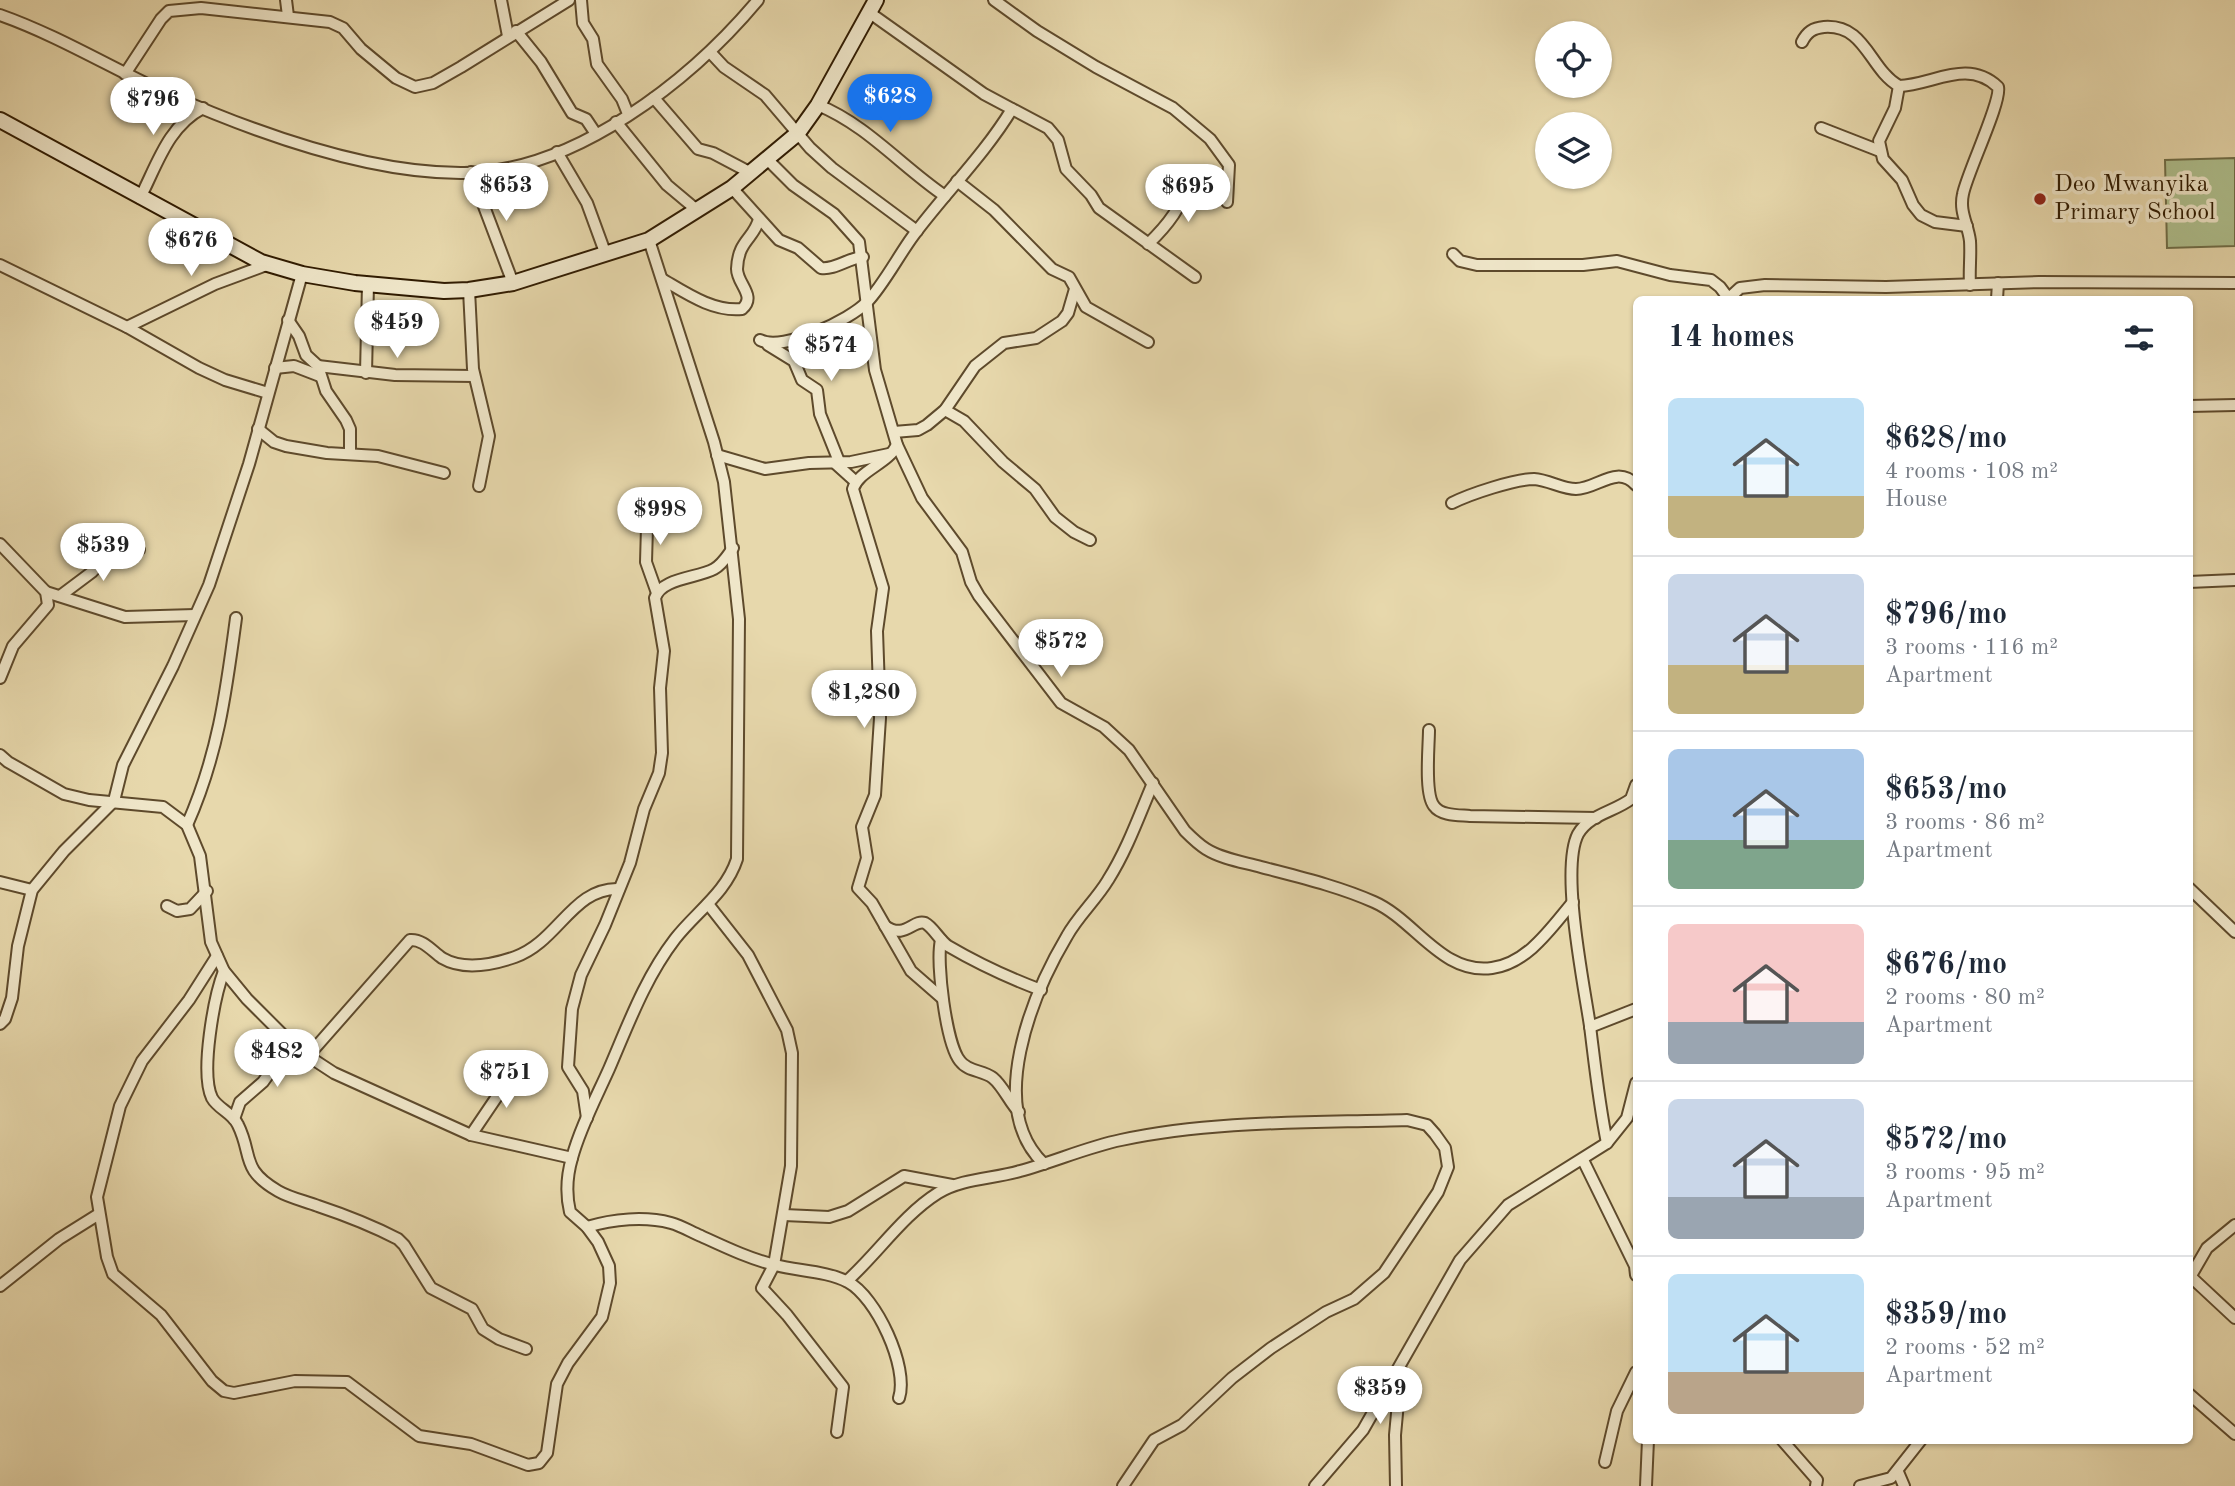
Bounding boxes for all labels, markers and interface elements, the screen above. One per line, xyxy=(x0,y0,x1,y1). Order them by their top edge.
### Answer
map controls xyxy=(1535,21,1612,189)
button: locate xyxy=(1535,21,1612,98)
pin: $628 xyxy=(849,74,931,134)
pin: $796 xyxy=(112,78,194,137)
text: $628 xyxy=(863,85,917,108)
text: $796 xyxy=(126,88,180,111)
button: layers xyxy=(1535,112,1612,189)
pin: $653 xyxy=(465,164,547,223)
pin: $695 xyxy=(1147,164,1229,224)
place label: Deo Mwanyika Primary School xyxy=(2054,173,2216,225)
text: $653 xyxy=(479,174,533,197)
text: $695 xyxy=(1161,175,1215,198)
marker: Deo Mwanyika Primary School xyxy=(2032,191,2048,207)
pin: $676 xyxy=(150,218,232,278)
text: $676 xyxy=(164,229,218,252)
pin: $459 xyxy=(356,300,438,360)
text: $459 xyxy=(370,311,424,334)
icon: filters xyxy=(2120,319,2158,357)
text: 14 homes xyxy=(1668,323,1794,353)
pin: $574 xyxy=(790,324,872,383)
text: $574 xyxy=(804,334,858,357)
text: $628/mo xyxy=(1885,424,2007,454)
icon: home xyxy=(1724,426,1808,510)
text: 4 rooms · 108 m² xyxy=(1885,460,2058,483)
pin: $998 xyxy=(619,488,701,547)
text: House xyxy=(1885,488,1947,511)
text: $998 xyxy=(633,498,687,521)
pin: $539 xyxy=(62,524,144,583)
text: $539 xyxy=(76,534,130,557)
text: $796/mo xyxy=(1885,600,2007,630)
icon: home xyxy=(1724,602,1808,686)
pin: $572 xyxy=(1020,620,1102,679)
text: $572 xyxy=(1034,630,1088,653)
text: 3 rooms · 116 m² xyxy=(1885,636,2058,659)
text: Apartment xyxy=(1885,664,1993,687)
pin: $1,280 xyxy=(807,670,921,730)
text: $1,280 xyxy=(827,681,901,704)
text: $653/mo xyxy=(1885,775,2007,805)
icon: home xyxy=(1724,777,1808,861)
text: 3 rooms · 86 m² xyxy=(1885,811,2045,834)
text: Apartment xyxy=(1885,839,1993,862)
text: $676/mo xyxy=(1885,950,2007,980)
icon: home xyxy=(1724,952,1808,1036)
text: 2 rooms · 80 m² xyxy=(1885,986,2045,1009)
text: Apartment xyxy=(1885,1014,1993,1037)
pin: $482 xyxy=(236,1030,318,1089)
text: $482 xyxy=(250,1040,304,1063)
pin: $751 xyxy=(465,1050,547,1110)
text: $751 xyxy=(479,1061,533,1084)
text: $572/mo xyxy=(1885,1125,2007,1155)
icon: home xyxy=(1724,1127,1808,1211)
text: 3 rooms · 95 m² xyxy=(1885,1161,2045,1184)
text: Apartment xyxy=(1885,1189,1993,1212)
text: $359/mo xyxy=(1885,1300,2007,1330)
icon: home xyxy=(1724,1302,1808,1386)
text: 2 rooms · 52 m² xyxy=(1885,1336,2045,1359)
text: Apartment xyxy=(1885,1364,1993,1387)
pin: $359 xyxy=(1339,1366,1421,1426)
text: $359 xyxy=(1353,1377,1407,1400)

